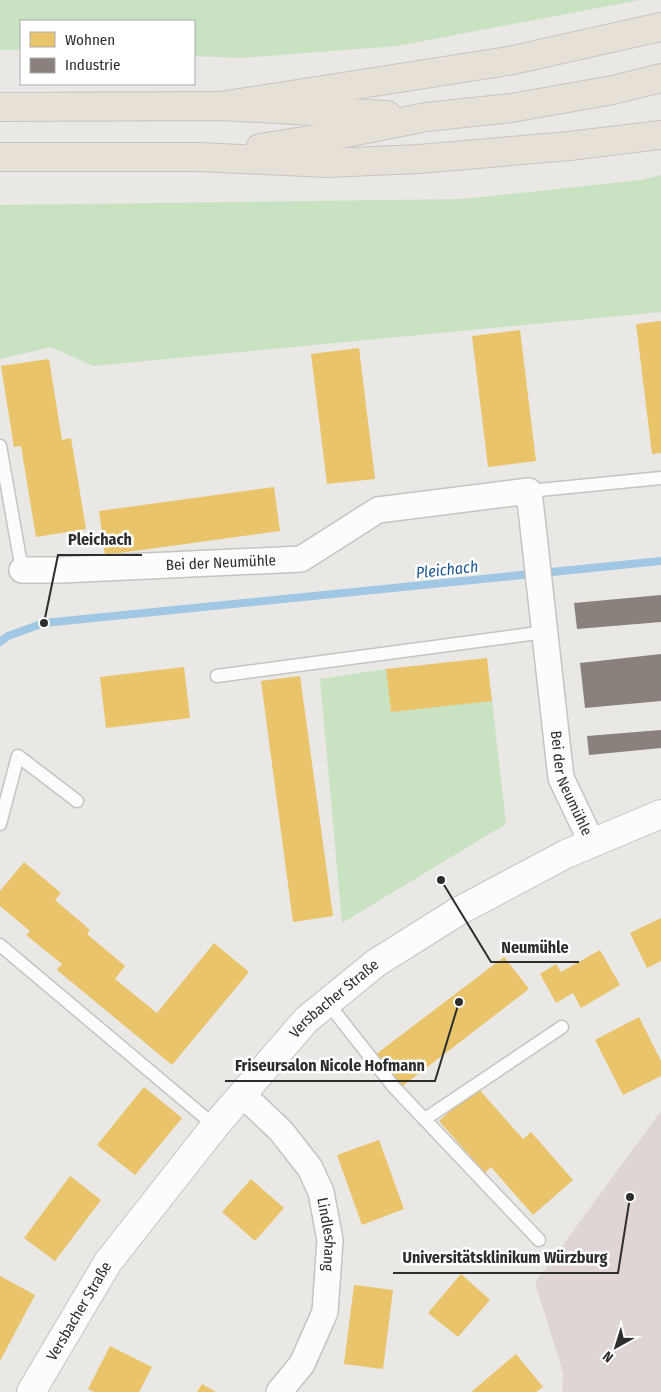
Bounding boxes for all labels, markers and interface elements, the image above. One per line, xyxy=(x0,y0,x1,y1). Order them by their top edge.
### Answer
legend xyxy=(20,20,195,85)
text: Wohnen xyxy=(65,31,115,49)
text: Industrie xyxy=(65,56,120,74)
callout: Pleichach xyxy=(58,524,142,555)
text: Pleichach xyxy=(68,530,132,549)
street label: Bei der Neumühle xyxy=(165,551,276,574)
water label: Pleichach xyxy=(415,557,479,582)
street label: Bei der Neumühle xyxy=(547,730,596,838)
callout: Neumühle xyxy=(491,931,579,962)
text: Neumühle xyxy=(501,938,569,957)
street label: Versbacher Straße xyxy=(286,956,382,1042)
callout: Friseursalon Nicole Hofmann xyxy=(225,1050,435,1081)
text: Friseursalon Nicole Hofmann xyxy=(235,1056,425,1075)
street label: Lindleshang xyxy=(313,1196,339,1272)
callout: Universitätsklinikum Würzburg xyxy=(393,1242,618,1273)
text: Universitätsklinikum Würzburg xyxy=(403,1248,607,1267)
street label: Versbacher Straße xyxy=(43,1258,115,1364)
north arrow xyxy=(591,1322,641,1372)
text: N xyxy=(600,1347,617,1366)

